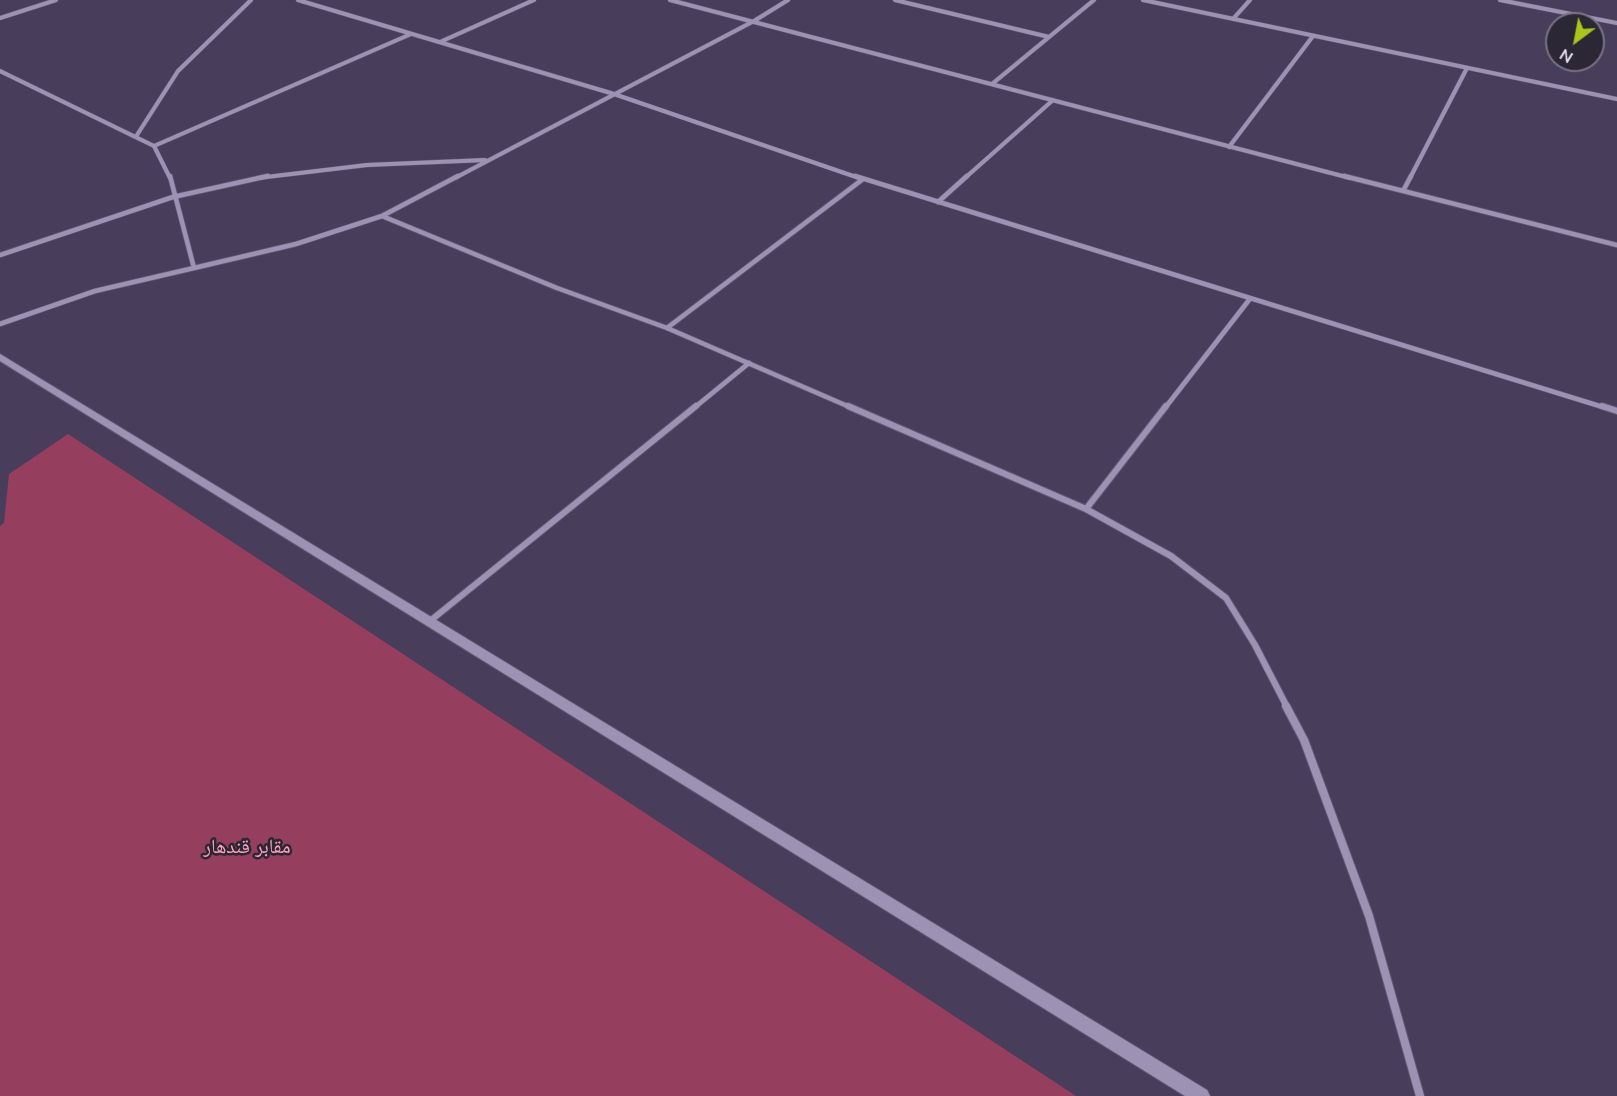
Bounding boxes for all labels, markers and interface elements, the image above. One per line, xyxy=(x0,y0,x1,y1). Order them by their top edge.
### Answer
north arrow xyxy=(1545,12,1605,72)
text: N xyxy=(1556,43,1577,68)
park label: مقابر قندهار xyxy=(203,836,291,860)

